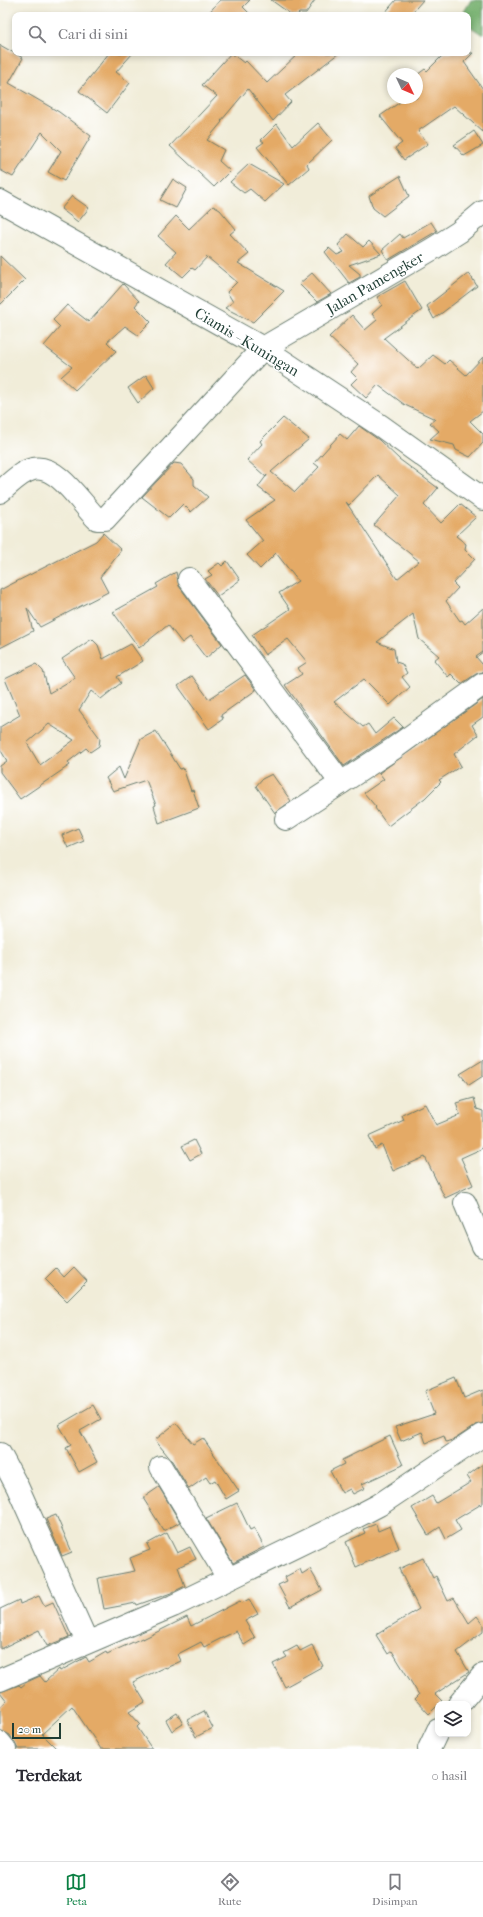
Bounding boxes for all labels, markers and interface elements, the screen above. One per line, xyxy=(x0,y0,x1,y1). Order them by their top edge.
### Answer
search box xyxy=(12,12,471,56)
icon: search xyxy=(26,23,48,45)
text: Cari di sini xyxy=(58,25,128,43)
north arrow xyxy=(387,68,423,104)
street label: Jalan Pamengker xyxy=(322,248,427,319)
street label: Ciamis - Kuningan xyxy=(191,304,303,380)
map controls xyxy=(435,1701,471,1737)
button: layers xyxy=(435,1701,471,1737)
scale bar xyxy=(12,1721,61,1740)
text: 20 m xyxy=(18,1723,41,1736)
text: Terdekat xyxy=(16,1765,82,1785)
text: 0 hasil xyxy=(431,1768,467,1783)
tab: Peta xyxy=(65,1871,87,1908)
tab: Rute xyxy=(218,1871,241,1908)
tab: Disimpan xyxy=(372,1871,418,1908)

